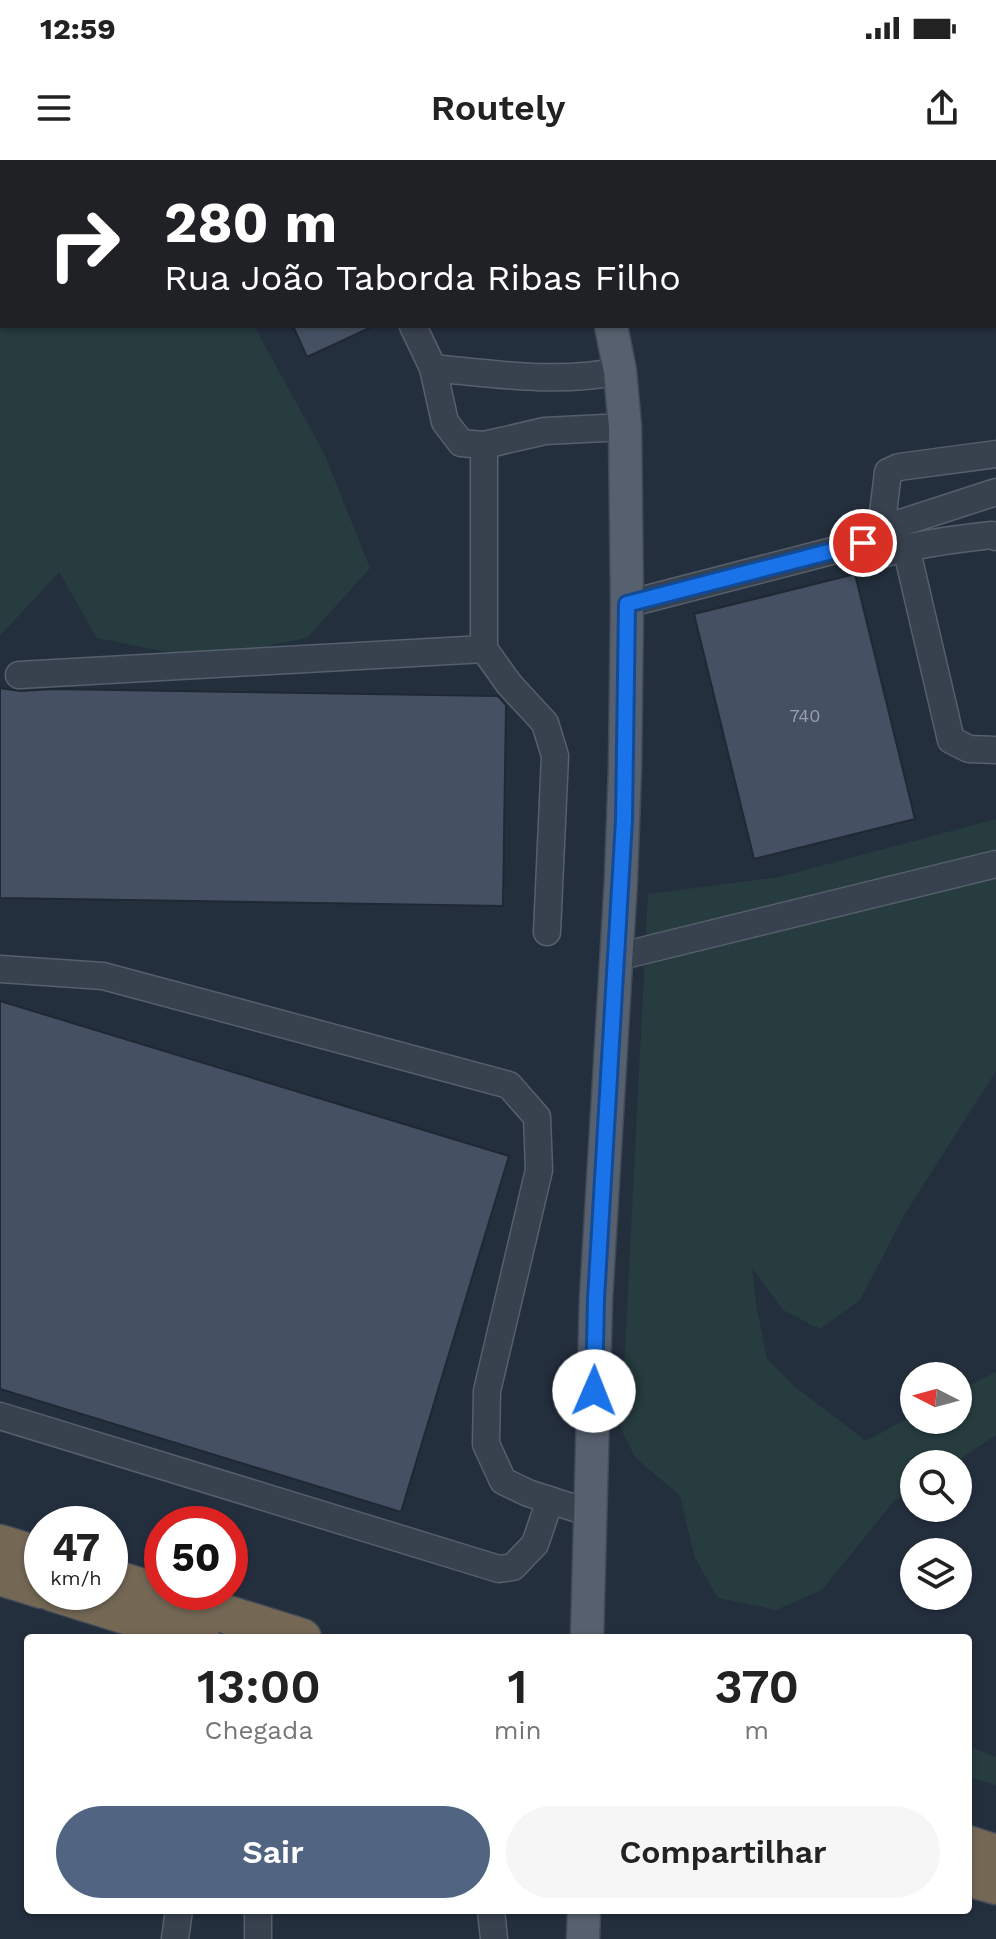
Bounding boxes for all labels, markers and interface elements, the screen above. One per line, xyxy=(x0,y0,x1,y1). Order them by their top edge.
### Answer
text: 12:59 xyxy=(40,11,116,46)
icon: menu xyxy=(32,86,76,130)
icon: share xyxy=(920,86,964,130)
text: Routely xyxy=(431,87,565,129)
text: 280 m xyxy=(164,190,337,256)
icon: right xyxy=(32,192,136,296)
text: Rua João Taborda Ribas Filho xyxy=(164,257,681,299)
pin xyxy=(829,509,897,577)
icon: arrive xyxy=(841,521,885,565)
house number: 740 xyxy=(789,705,821,726)
position arrow xyxy=(552,1349,636,1433)
north arrow xyxy=(900,1362,972,1434)
map controls xyxy=(900,1362,972,1610)
button: search xyxy=(900,1450,972,1522)
speed limit sign: 50 xyxy=(144,1506,248,1610)
text: 47 xyxy=(52,1524,100,1571)
button: layers xyxy=(900,1538,972,1610)
text: km/h xyxy=(50,1566,102,1590)
text: 13:00 xyxy=(197,1658,321,1715)
text: 1 xyxy=(508,1658,528,1715)
text: 370 xyxy=(715,1658,799,1715)
text: Chegada xyxy=(205,1715,313,1745)
text: min xyxy=(494,1715,542,1745)
text: m xyxy=(744,1715,769,1745)
button: Sair xyxy=(56,1806,490,1898)
button: Compartilhar xyxy=(506,1806,940,1898)

